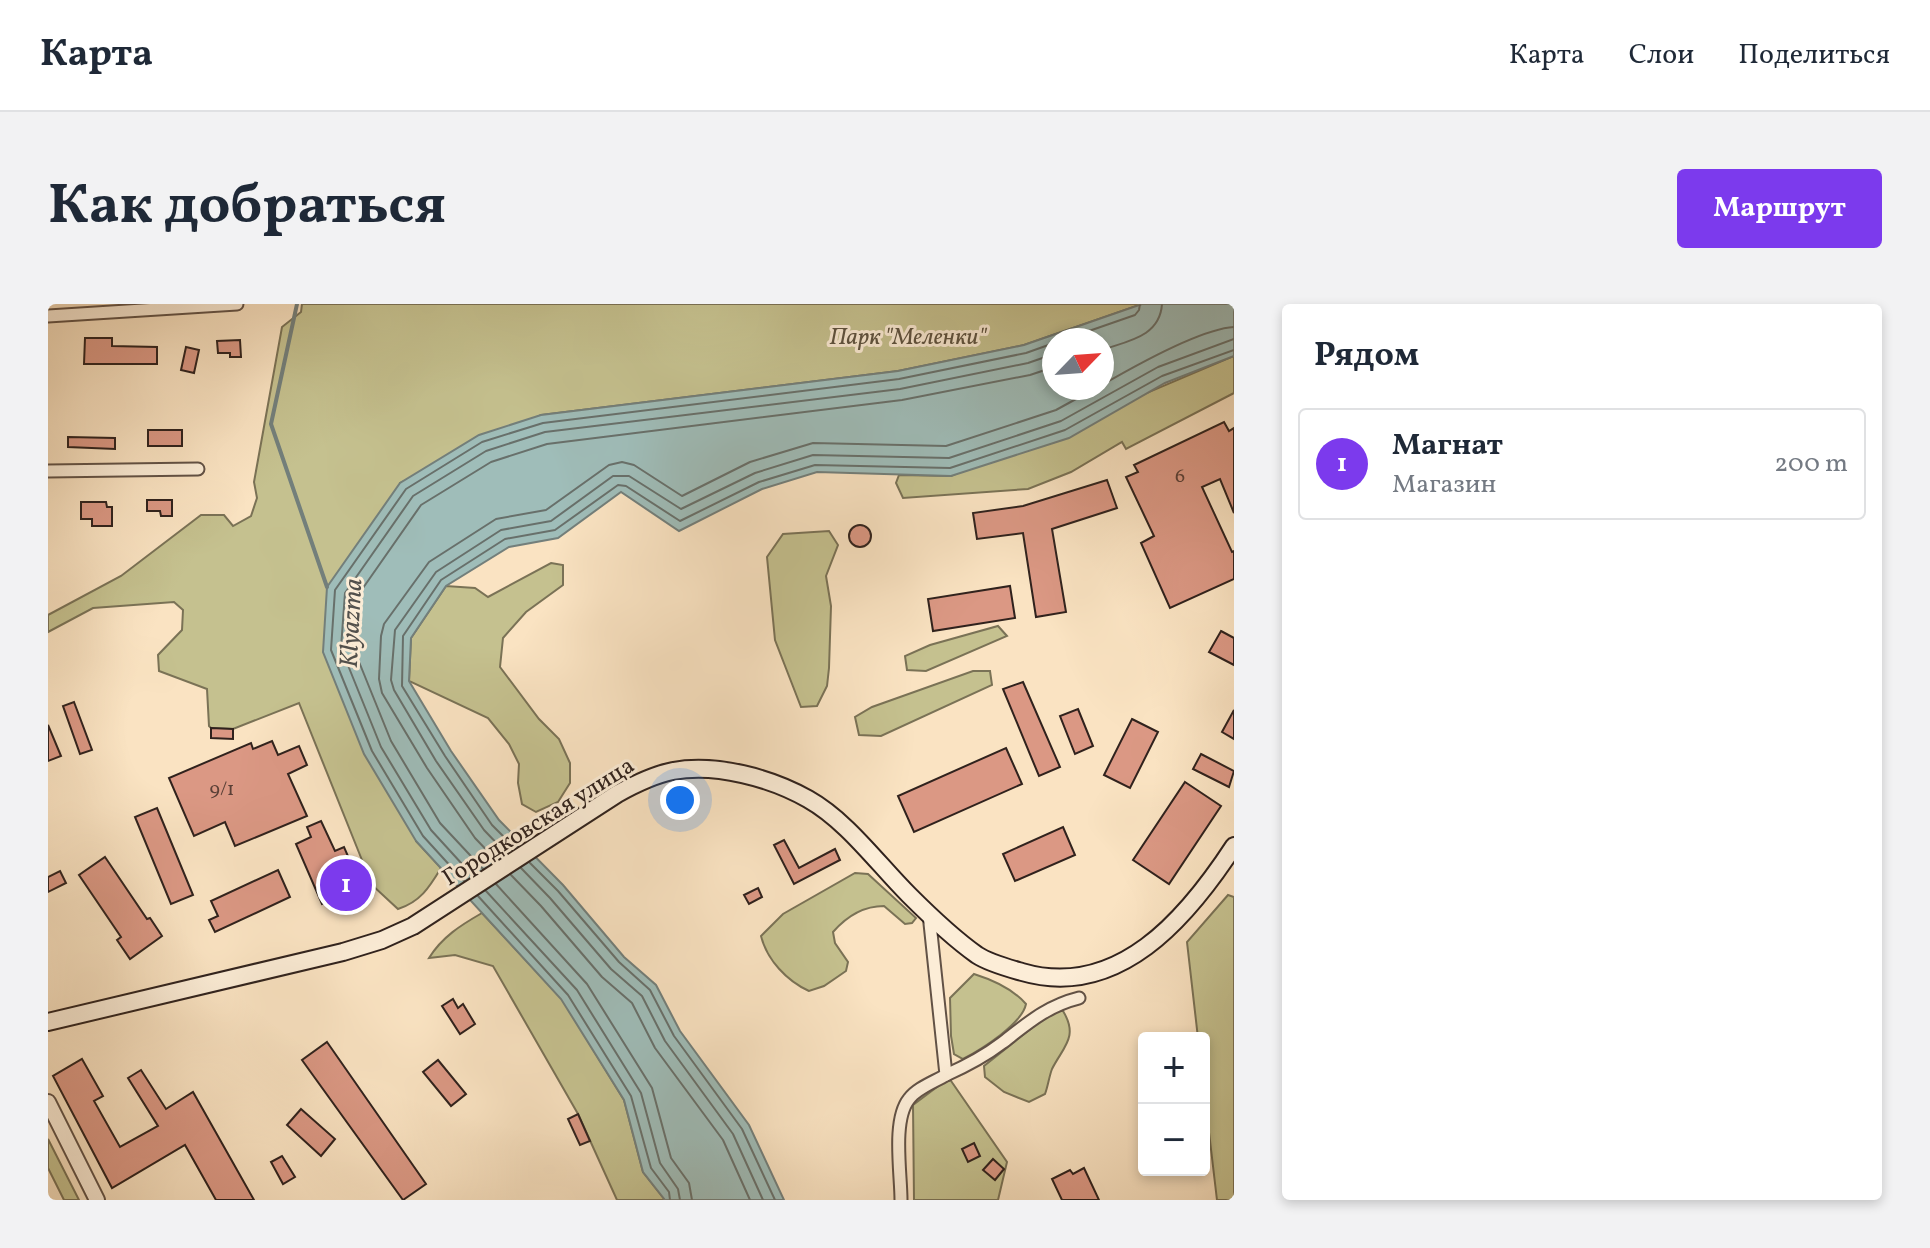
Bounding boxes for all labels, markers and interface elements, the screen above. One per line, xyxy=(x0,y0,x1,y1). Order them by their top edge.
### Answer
text: Карта xyxy=(40,29,153,82)
text: Карта xyxy=(1509,36,1585,75)
text: Слои xyxy=(1629,36,1694,75)
text: Поделиться xyxy=(1738,36,1890,75)
text: Как добраться xyxy=(48,169,446,247)
button: Маршрут xyxy=(1677,169,1882,248)
park label: Парк "Меленки" xyxy=(830,321,987,355)
north arrow xyxy=(1042,328,1114,400)
text: Рядом xyxy=(1314,333,1419,380)
text: Магнат xyxy=(1392,425,1503,467)
text: 1 xyxy=(1337,446,1347,482)
text: 200 m xyxy=(1774,446,1848,482)
house number: 6 xyxy=(1175,463,1185,491)
text: Магазин xyxy=(1392,467,1496,503)
water label: Klyazma xyxy=(332,577,372,669)
street label: Городковская улица xyxy=(436,750,642,896)
house number: 9/1 xyxy=(210,776,234,804)
your location xyxy=(660,780,700,820)
pin: 1 xyxy=(320,855,372,915)
map controls xyxy=(1138,1032,1210,1176)
button: + xyxy=(1138,1032,1210,1104)
button: − xyxy=(1138,1104,1210,1176)

